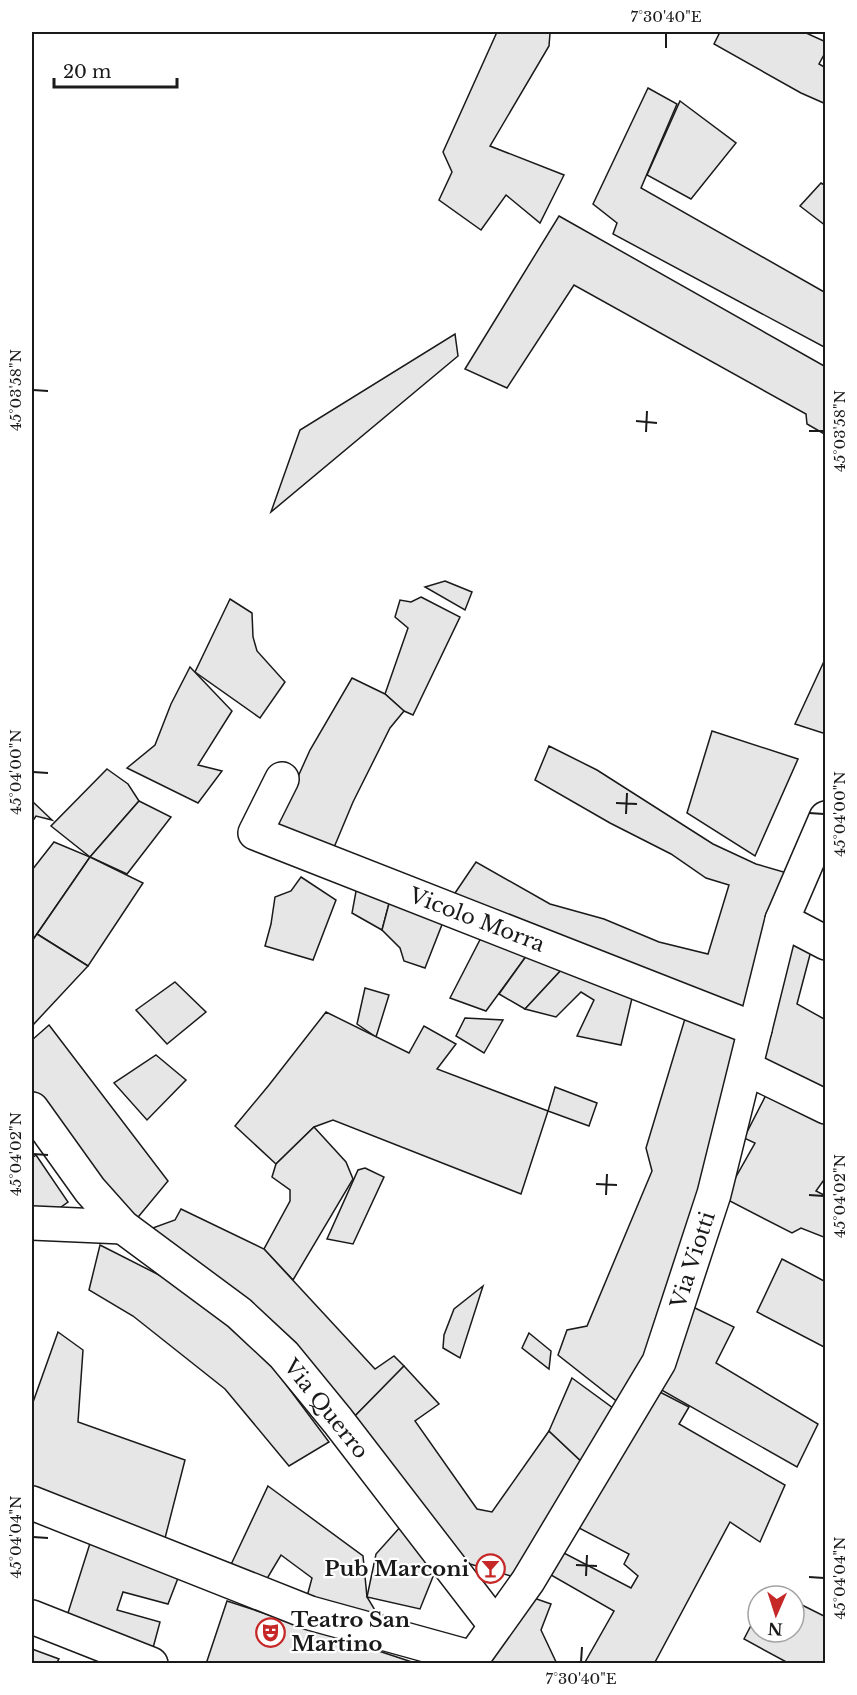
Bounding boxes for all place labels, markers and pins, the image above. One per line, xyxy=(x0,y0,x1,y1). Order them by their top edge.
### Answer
bar icon: Pub Marconi xyxy=(474,1553,506,1585)
place label: Pub Marconi xyxy=(324,1556,469,1582)
place label: Teatro San Martino xyxy=(291,1607,410,1657)
theatre icon: Teatro San Martino xyxy=(254,1616,286,1648)

